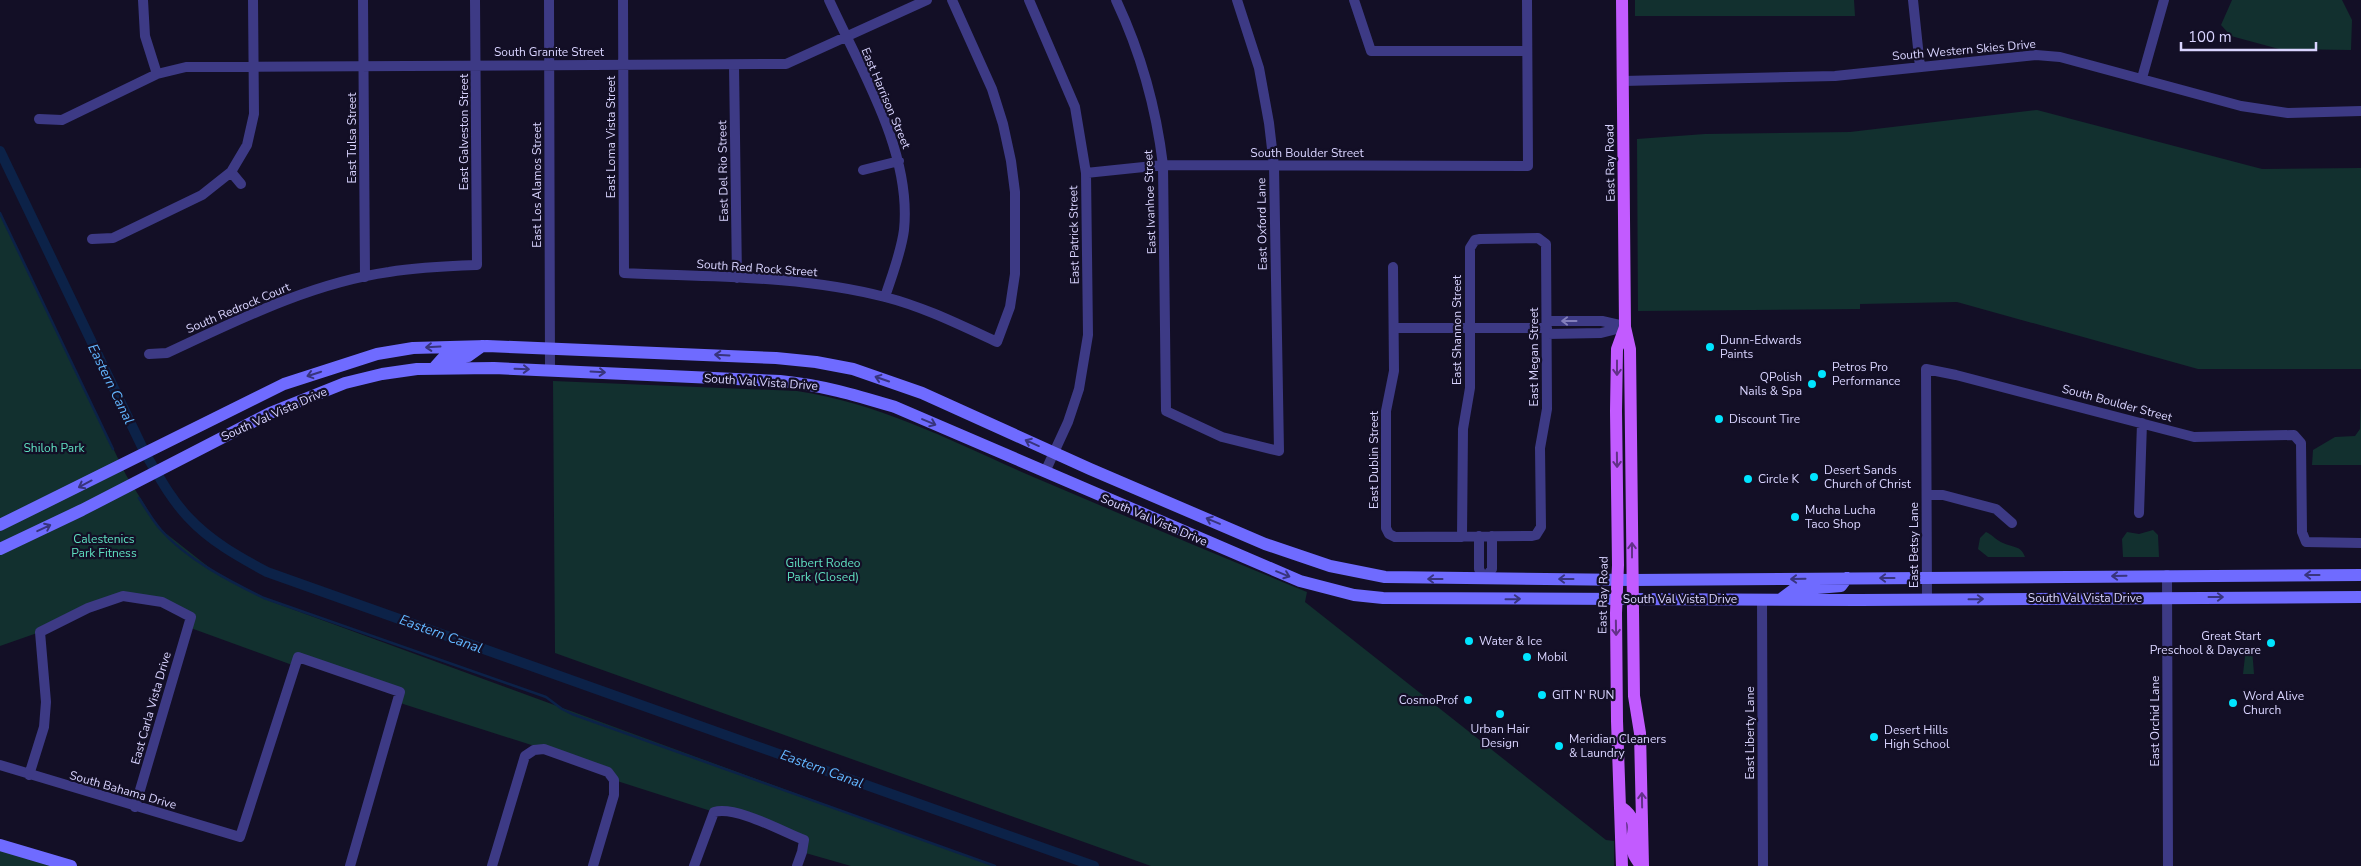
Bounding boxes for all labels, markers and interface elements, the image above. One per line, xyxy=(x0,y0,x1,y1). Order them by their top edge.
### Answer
scale bar xyxy=(2181,20,2316,52)
text: 100 m xyxy=(2188,27,2232,47)
street label: South Western Skies Drive xyxy=(1892,36,2036,64)
street label: South Granite Street xyxy=(494,44,605,60)
street label: East Harrison Street xyxy=(857,45,915,152)
street label: East Galveston Street xyxy=(456,73,472,190)
street label: East Loma Vista Street xyxy=(603,75,619,198)
street label: East Tulsa Street xyxy=(344,92,360,183)
street label: East Del Rio Street xyxy=(714,119,732,222)
street label: East Los Alamos Street xyxy=(529,121,545,248)
street label: East Ray Road xyxy=(1601,124,1619,202)
street label: South Boulder Street xyxy=(1250,145,1364,161)
street label: East Ivanhoe Street xyxy=(1140,149,1160,254)
street label: East Oxford Lane xyxy=(1253,178,1271,270)
street label: East Patrick Street xyxy=(1065,185,1083,284)
street label: South Red Rock Street xyxy=(696,256,819,280)
street label: East Shannon Street xyxy=(1449,274,1465,385)
street label: South Redrock Court xyxy=(184,279,293,337)
street label: East Megan Street xyxy=(1526,307,1542,406)
one-way arrow xyxy=(1561,316,1577,326)
place label: Dunn-Edwards Paints xyxy=(1720,332,1802,362)
water label: Eastern Canal xyxy=(83,341,139,427)
marker: Dunn-Edwards Paints xyxy=(1704,341,1716,353)
one-way arrow xyxy=(425,343,441,352)
one-way arrow xyxy=(715,351,731,360)
place label: Petros Pro Performance xyxy=(1832,359,1900,389)
one-way arrow xyxy=(1612,360,1622,376)
one-way arrow xyxy=(514,364,530,373)
one-way arrow xyxy=(590,367,606,377)
marker: Petros Pro Performance xyxy=(1816,368,1828,380)
place label: QPolish Nails & Spa xyxy=(1739,369,1802,399)
one-way arrow xyxy=(306,370,322,380)
street label: South Val Vista Drive xyxy=(703,370,819,394)
one-way arrow xyxy=(874,374,890,384)
marker: QPolish Nails & Spa xyxy=(1806,378,1818,390)
street label: South Boulder Street xyxy=(2060,381,2175,426)
street label: South Val Vista Drive xyxy=(219,383,329,445)
street label: East Dublin Street xyxy=(1366,410,1382,509)
place label: Discount Tire xyxy=(1729,411,1800,427)
marker: Discount Tire xyxy=(1713,413,1725,425)
one-way arrow xyxy=(921,417,936,427)
one-way arrow xyxy=(1024,438,1039,448)
park label: Shiloh Park xyxy=(23,440,85,456)
one-way arrow xyxy=(1612,451,1621,467)
place label: Desert Sands Church of Christ xyxy=(1824,462,1912,492)
place label: Circle K xyxy=(1758,471,1800,487)
marker: Desert Sands Church of Christ xyxy=(1808,471,1820,483)
marker: Circle K xyxy=(1742,473,1754,485)
one-way arrow xyxy=(78,479,93,489)
street label: South Val Vista Drive xyxy=(1098,490,1210,550)
place label: Mucha Lucha Taco Shop xyxy=(1805,502,1876,532)
street label: East Betsy Lane xyxy=(1906,502,1922,588)
marker: Mucha Lucha Taco Shop xyxy=(1789,511,1801,523)
one-way arrow xyxy=(1206,516,1221,526)
one-way arrow xyxy=(36,523,51,533)
park label: Calestenics Park Fitness xyxy=(71,531,137,561)
one-way arrow xyxy=(1627,543,1637,559)
park label: Gilbert Rodeo Park (Closed) xyxy=(786,555,861,585)
street label: East Ray Road xyxy=(1594,556,1612,634)
one-way arrow xyxy=(2305,570,2321,580)
one-way arrow xyxy=(1275,571,1290,580)
one-way arrow xyxy=(2111,571,2127,581)
one-way arrow xyxy=(1879,573,1896,583)
one-way arrow xyxy=(1428,574,1444,584)
one-way arrow xyxy=(1559,574,1575,584)
one-way arrow xyxy=(1790,574,1806,583)
street label: South Val Vista Drive xyxy=(2028,590,2142,606)
street label: South Val Vista Drive xyxy=(1623,591,1737,607)
one-way arrow xyxy=(2208,592,2224,602)
one-way arrow xyxy=(1504,594,1520,604)
one-way arrow xyxy=(1968,594,1984,604)
water label: Eastern Canal xyxy=(397,610,485,658)
one-way arrow xyxy=(1611,619,1621,635)
place label: Great Start Preschool & Daycare xyxy=(2150,628,2262,658)
place label: Water & Ice xyxy=(1479,633,1542,649)
marker: Water & Ice xyxy=(1463,635,1475,647)
marker: Great Start Preschool & Daycare xyxy=(2265,637,2277,649)
place label: Mobil xyxy=(1537,649,1568,665)
street label: East Carla Vista Drive xyxy=(127,650,175,766)
marker: Mobil xyxy=(1521,651,1533,663)
street label: East Orchid Lane xyxy=(2147,676,2163,767)
street label: East Liberty Lane xyxy=(1742,686,1758,780)
place label: GIT N' RUN xyxy=(1552,687,1614,703)
place label: Word Alive Church xyxy=(2243,688,2304,718)
marker: GIT N' RUN xyxy=(1536,689,1548,701)
place label: CosmoProf xyxy=(1399,692,1459,708)
marker: CosmoProf xyxy=(1462,694,1474,706)
marker: Word Alive Church xyxy=(2227,697,2239,709)
marker: Urban Hair Design xyxy=(1494,708,1506,720)
place label: Urban Hair Design xyxy=(1471,721,1530,751)
place label: Desert Hills High School xyxy=(1884,722,1950,752)
place label: Meridian Cleaners & Laundry xyxy=(1569,731,1667,761)
marker: Desert Hills High School xyxy=(1868,731,1880,743)
marker: Meridian Cleaners & Laundry xyxy=(1553,740,1565,752)
water label: Eastern Canal xyxy=(778,745,866,793)
street label: South Bahama Drive xyxy=(68,767,178,813)
one-way arrow xyxy=(1637,792,1646,808)

